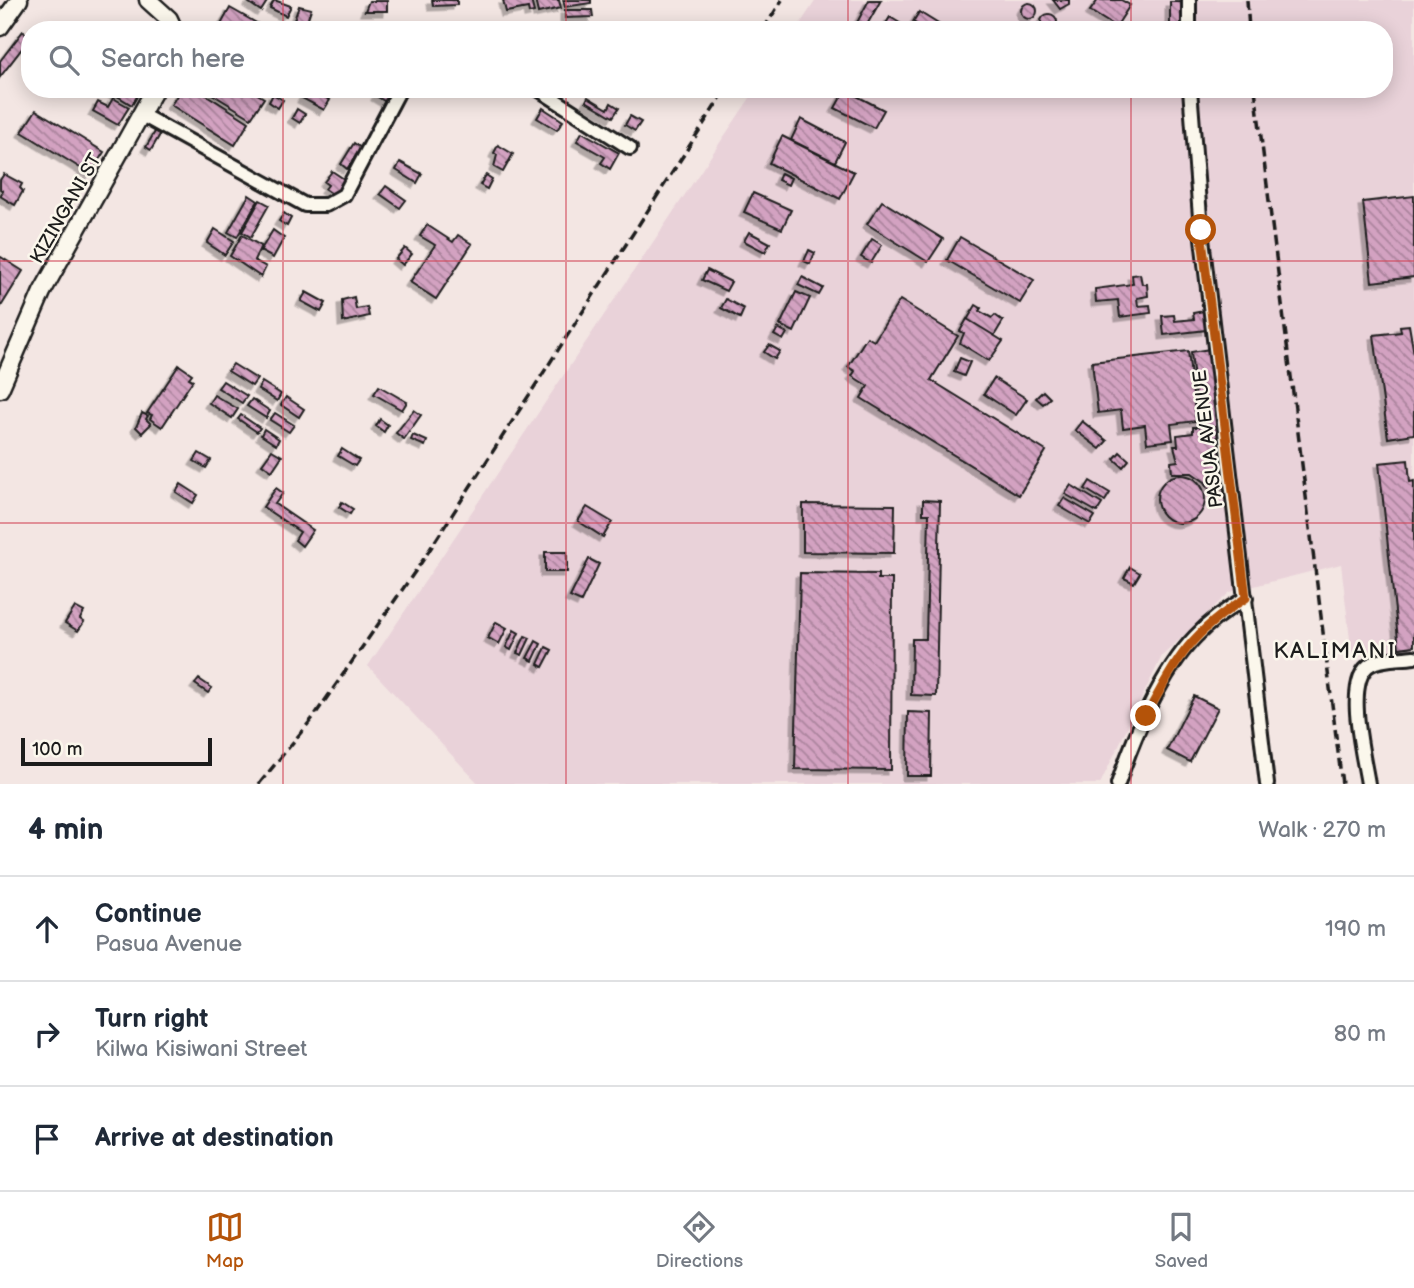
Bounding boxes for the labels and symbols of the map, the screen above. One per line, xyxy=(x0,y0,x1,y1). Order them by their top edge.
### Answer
street label: KIZINGANI ST xyxy=(26,149,107,268)
route start xyxy=(1185,214,1216,245)
street label: PASUA AVENUE xyxy=(1189,368,1228,509)
district label: KALIMANI xyxy=(1273,637,1397,665)
route end xyxy=(1130,700,1161,731)
scale bar xyxy=(21,735,212,767)

